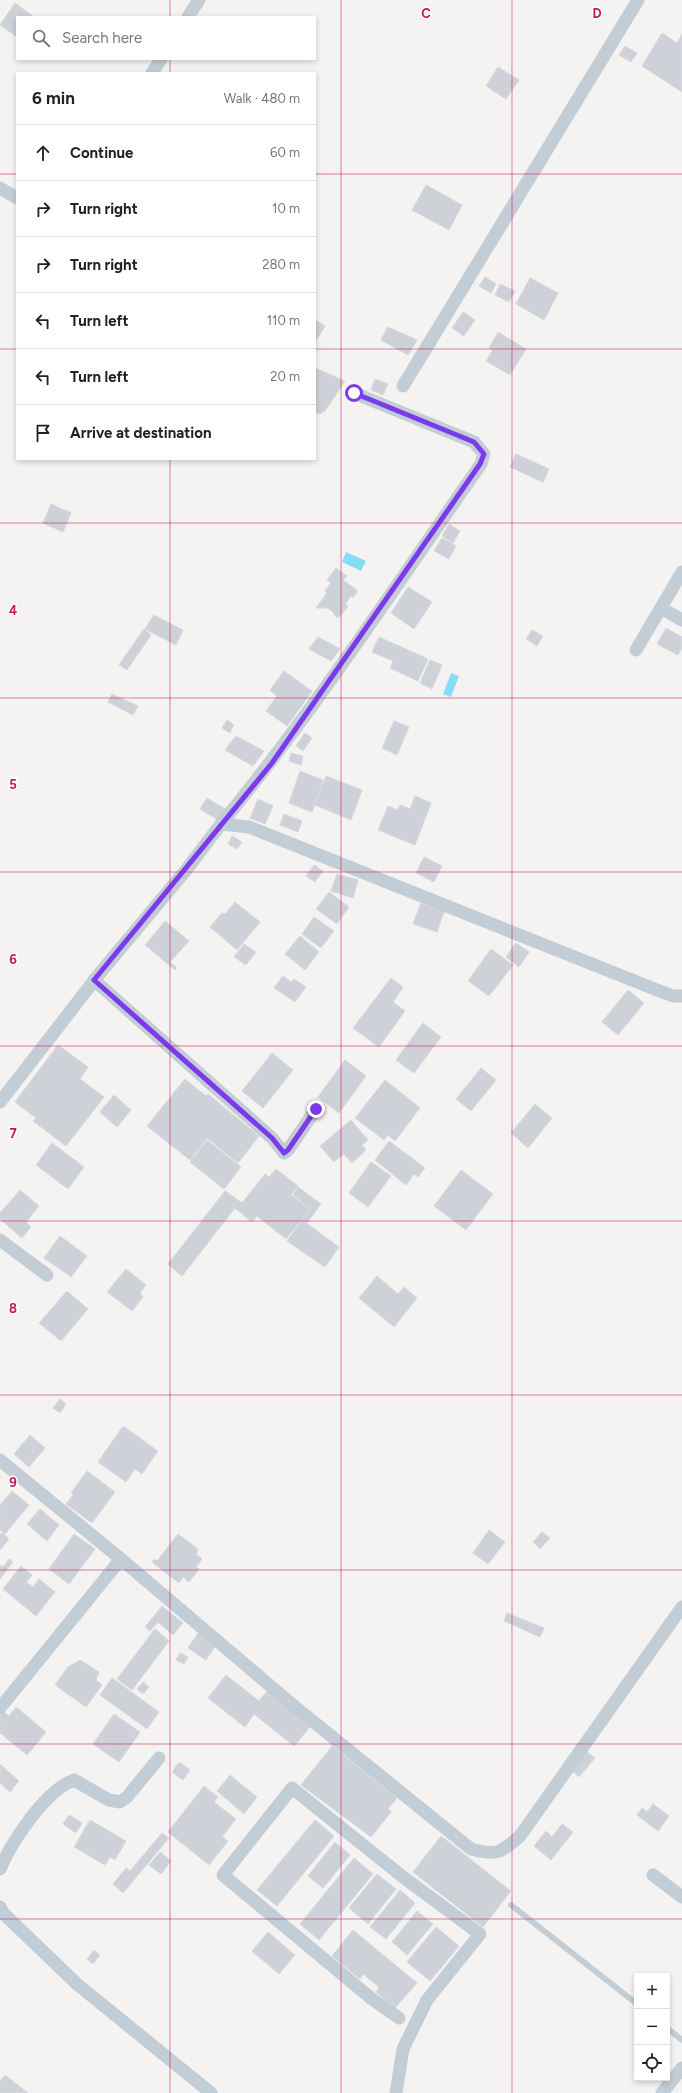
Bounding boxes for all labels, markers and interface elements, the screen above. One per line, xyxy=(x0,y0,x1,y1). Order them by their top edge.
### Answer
text: C xyxy=(421,6,431,21)
text: D xyxy=(592,6,602,21)
search box xyxy=(16,16,316,60)
icon: search xyxy=(30,27,52,49)
text: Search here xyxy=(62,29,142,47)
text: 6 min xyxy=(32,88,75,108)
text: Walk · 480 m xyxy=(224,91,300,106)
icon: ahead xyxy=(32,142,54,164)
text: Continue xyxy=(70,144,133,162)
text: 60 m xyxy=(270,145,300,160)
icon: right xyxy=(32,198,54,220)
text: Turn right xyxy=(70,200,138,218)
text: 10 m xyxy=(272,201,300,216)
icon: right xyxy=(32,254,54,276)
text: Turn right xyxy=(70,256,138,274)
text: 280 m xyxy=(262,257,300,272)
icon: left xyxy=(32,310,54,332)
text: Turn left xyxy=(70,312,128,330)
text: 110 m xyxy=(267,313,300,328)
icon: left xyxy=(32,366,54,388)
text: Turn left xyxy=(70,368,128,386)
text: 20 m xyxy=(270,369,300,384)
route start xyxy=(345,384,363,402)
icon: arrive xyxy=(32,422,54,444)
text: Arrive at destination xyxy=(70,424,211,442)
text: 4 xyxy=(9,603,17,618)
text: 5 xyxy=(9,777,17,792)
text: 6 xyxy=(9,952,17,967)
route end xyxy=(307,1100,325,1118)
text: 7 xyxy=(9,1126,17,1141)
text: 8 xyxy=(9,1301,17,1316)
text: 9 xyxy=(9,1475,17,1490)
map controls xyxy=(634,1973,670,2081)
button: + xyxy=(634,1973,670,2009)
button: − xyxy=(634,2009,670,2045)
button: locate xyxy=(634,2045,670,2081)

